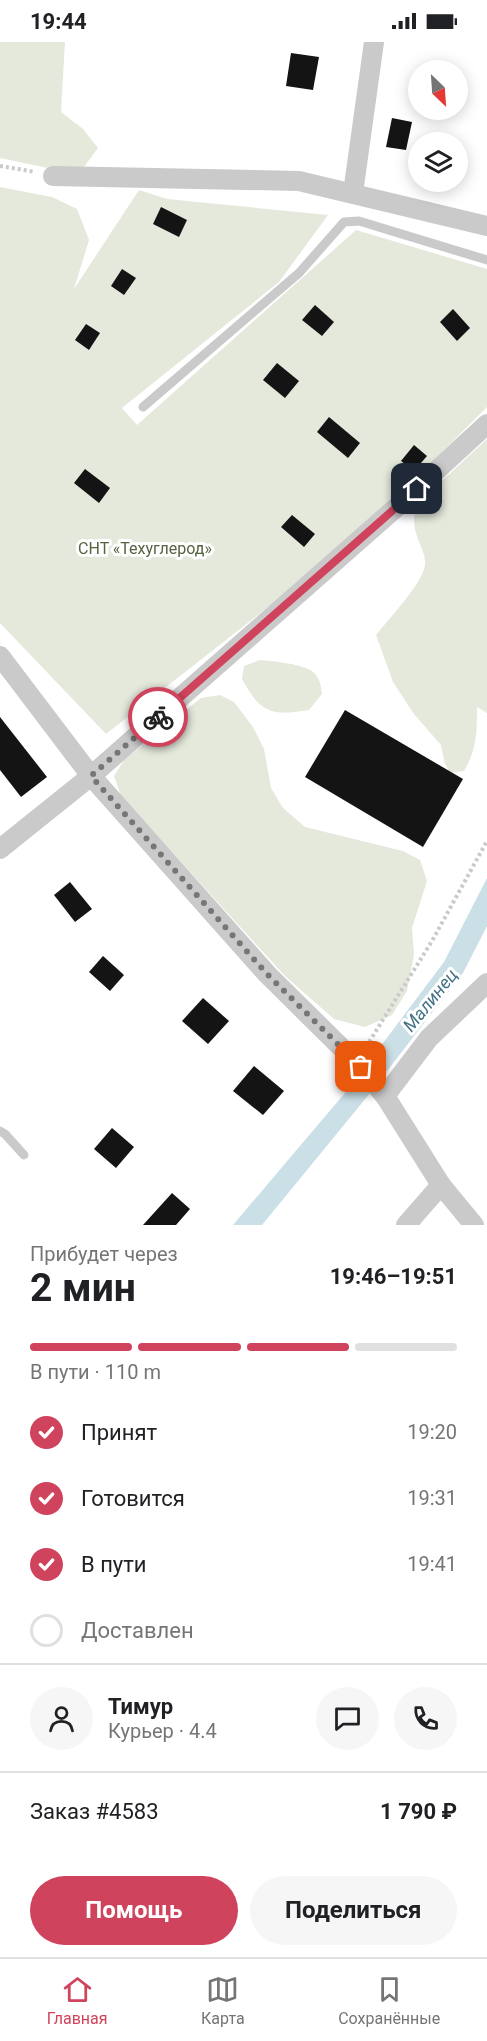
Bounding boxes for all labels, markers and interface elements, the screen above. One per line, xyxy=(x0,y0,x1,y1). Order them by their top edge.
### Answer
text: 19:44 xyxy=(30,9,87,34)
north arrow xyxy=(408,60,468,120)
map controls xyxy=(408,60,468,192)
button: layers xyxy=(408,132,468,192)
pin xyxy=(391,463,442,514)
icon: home xyxy=(400,472,433,505)
park label: СНТ «Техуглерод» xyxy=(78,539,212,558)
courier xyxy=(128,687,188,747)
icon: bike xyxy=(142,701,175,734)
water label: Малинец xyxy=(398,964,462,1036)
pin xyxy=(335,1041,386,1092)
icon: bag xyxy=(344,1050,377,1083)
text: Прибудет через xyxy=(30,1242,178,1266)
text: 19:46–19:51 xyxy=(330,1264,457,1289)
text: 2 мин xyxy=(30,1265,136,1311)
text: В пути · 110 m xyxy=(30,1360,161,1384)
icon: check xyxy=(30,1416,63,1449)
text: Принят xyxy=(81,1420,157,1445)
text: 19:20 xyxy=(407,1420,457,1444)
icon: check xyxy=(30,1482,63,1515)
text: Готовится xyxy=(81,1486,185,1511)
text: 19:31 xyxy=(407,1486,457,1510)
icon: check xyxy=(30,1548,63,1581)
text: В пути xyxy=(81,1552,147,1577)
text: 19:41 xyxy=(407,1552,457,1576)
text: Доставлен xyxy=(81,1618,194,1643)
button: person xyxy=(30,1687,93,1750)
button: chat xyxy=(316,1687,379,1750)
button: phone xyxy=(394,1687,457,1750)
text: Тимур xyxy=(108,1694,173,1719)
text: Курьер · 4.4 xyxy=(108,1719,217,1743)
text: Заказ #4583 xyxy=(30,1799,159,1824)
text: 1 790 ₽ xyxy=(380,1799,457,1824)
button: Помощь xyxy=(30,1876,238,1945)
button: Поделиться xyxy=(250,1876,457,1945)
tab: Главная xyxy=(47,1973,108,2028)
tab: Карта xyxy=(201,1973,245,2028)
tab: Сохранённые xyxy=(338,1973,440,2028)

